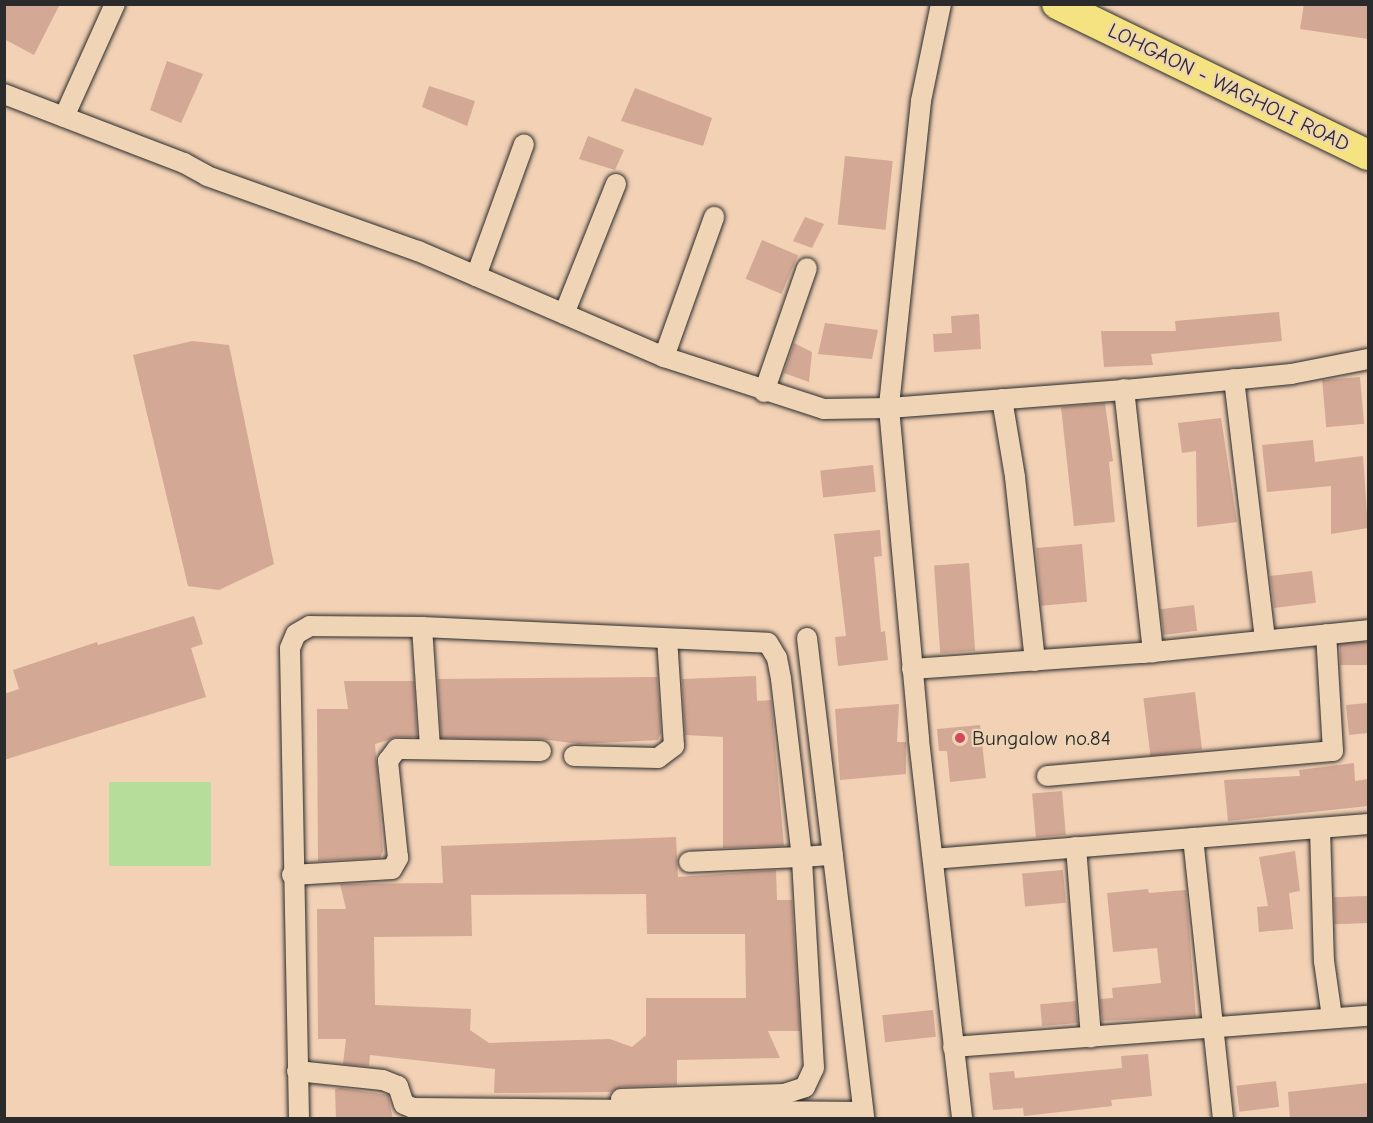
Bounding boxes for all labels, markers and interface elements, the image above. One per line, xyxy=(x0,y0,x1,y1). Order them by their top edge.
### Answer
street label: LOHGAON - WAGHOLI ROAD xyxy=(1104,17,1354,157)
place label: Bungalow no.84 xyxy=(972,725,1111,751)
marker: Bungalow no.84 xyxy=(953,731,967,745)

